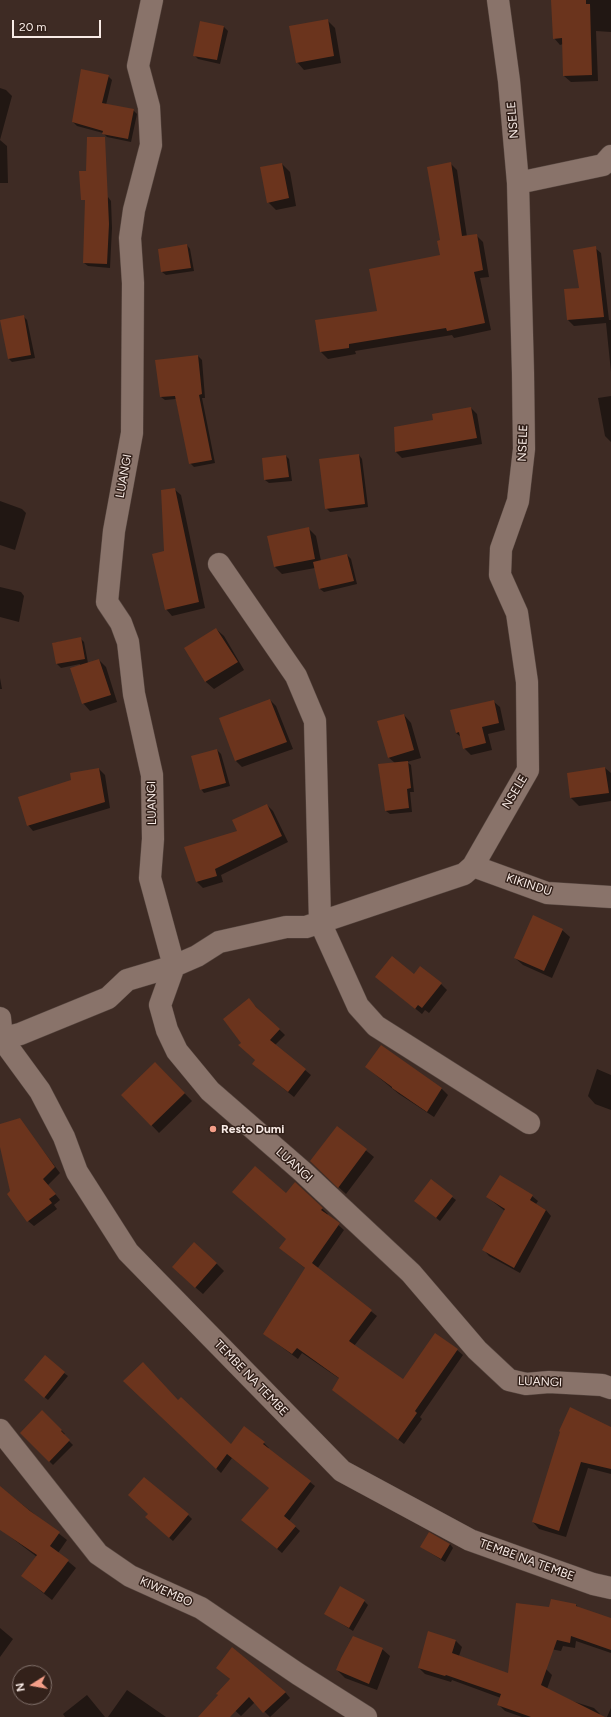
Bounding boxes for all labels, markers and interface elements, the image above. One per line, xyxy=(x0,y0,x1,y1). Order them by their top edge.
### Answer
scale bar xyxy=(14,12,103,38)
text: 20 m xyxy=(19,20,47,34)
street label: NSELE xyxy=(504,101,522,139)
street label: NSELE xyxy=(515,424,531,462)
street label: LUANGI xyxy=(113,453,135,499)
street label: NSELE xyxy=(499,772,531,812)
street label: LUANGI xyxy=(144,781,160,825)
street label: KIKINDU xyxy=(504,871,554,899)
place label: Resto Dumi xyxy=(221,1122,284,1136)
marker: Resto Dumi xyxy=(208,1124,218,1134)
street label: LUANGI xyxy=(273,1145,315,1185)
street label: TEMBE NA TEMBE xyxy=(211,1337,291,1419)
street label: LUANGI xyxy=(518,1374,562,1390)
street label: TEMBE NA TEMBE xyxy=(478,1536,576,1584)
street label: KIWEMBO xyxy=(137,1574,195,1610)
north arrow xyxy=(12,1665,52,1705)
text: N xyxy=(14,1682,28,1693)

